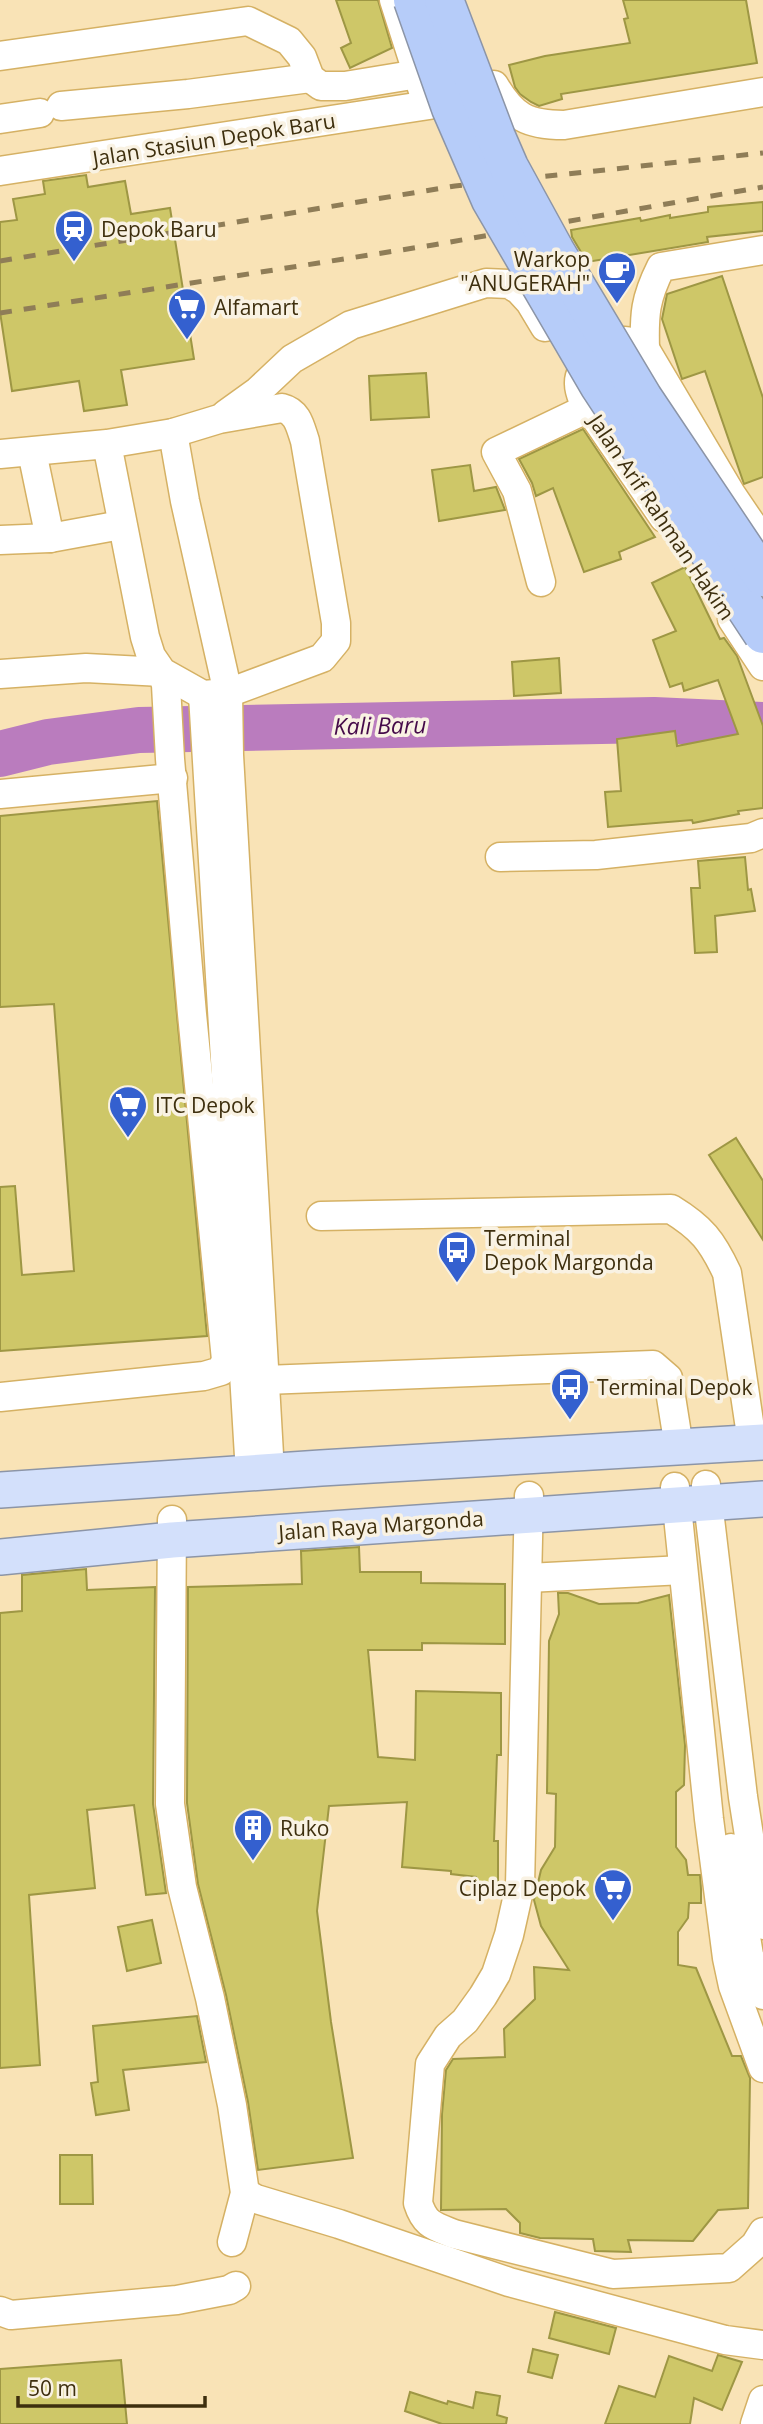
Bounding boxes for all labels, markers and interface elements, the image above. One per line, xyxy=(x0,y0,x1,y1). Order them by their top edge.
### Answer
street label: Jalan Stasiun Depok Baru xyxy=(89,106,337,172)
station icon: Depok Baru xyxy=(53,208,95,263)
place label: Depok Baru xyxy=(101,215,217,243)
place label: Warkop "ANUGERAH" xyxy=(460,245,590,297)
cafe icon: Warkop "ANUGERAH" xyxy=(596,250,638,305)
supermarket icon: Alfamart xyxy=(166,286,208,341)
place label: Alfamart xyxy=(214,293,299,321)
street label: Jalan Arif Rahman Hakim xyxy=(582,407,741,625)
water label: Kali Baru xyxy=(333,708,427,742)
supermarket icon: ITC Depok xyxy=(107,1084,149,1139)
place label: ITC Depok xyxy=(155,1091,255,1119)
place label: Terminal Depok Margonda xyxy=(484,1224,654,1276)
bus stop icon: Terminal Depok Margonda xyxy=(436,1229,478,1284)
bus stop icon: Terminal Depok xyxy=(549,1366,591,1421)
place label: Terminal Depok xyxy=(597,1373,753,1401)
street label: Jalan Raya Margonda xyxy=(276,1504,484,1546)
building icon: Ruko xyxy=(232,1807,274,1862)
place label: Ruko xyxy=(280,1814,330,1842)
supermarket icon: Ciplaz Depok xyxy=(592,1867,634,1922)
place label: Ciplaz Depok xyxy=(459,1874,586,1902)
scale bar xyxy=(18,2364,205,2408)
text: 50 m xyxy=(28,2374,77,2402)

